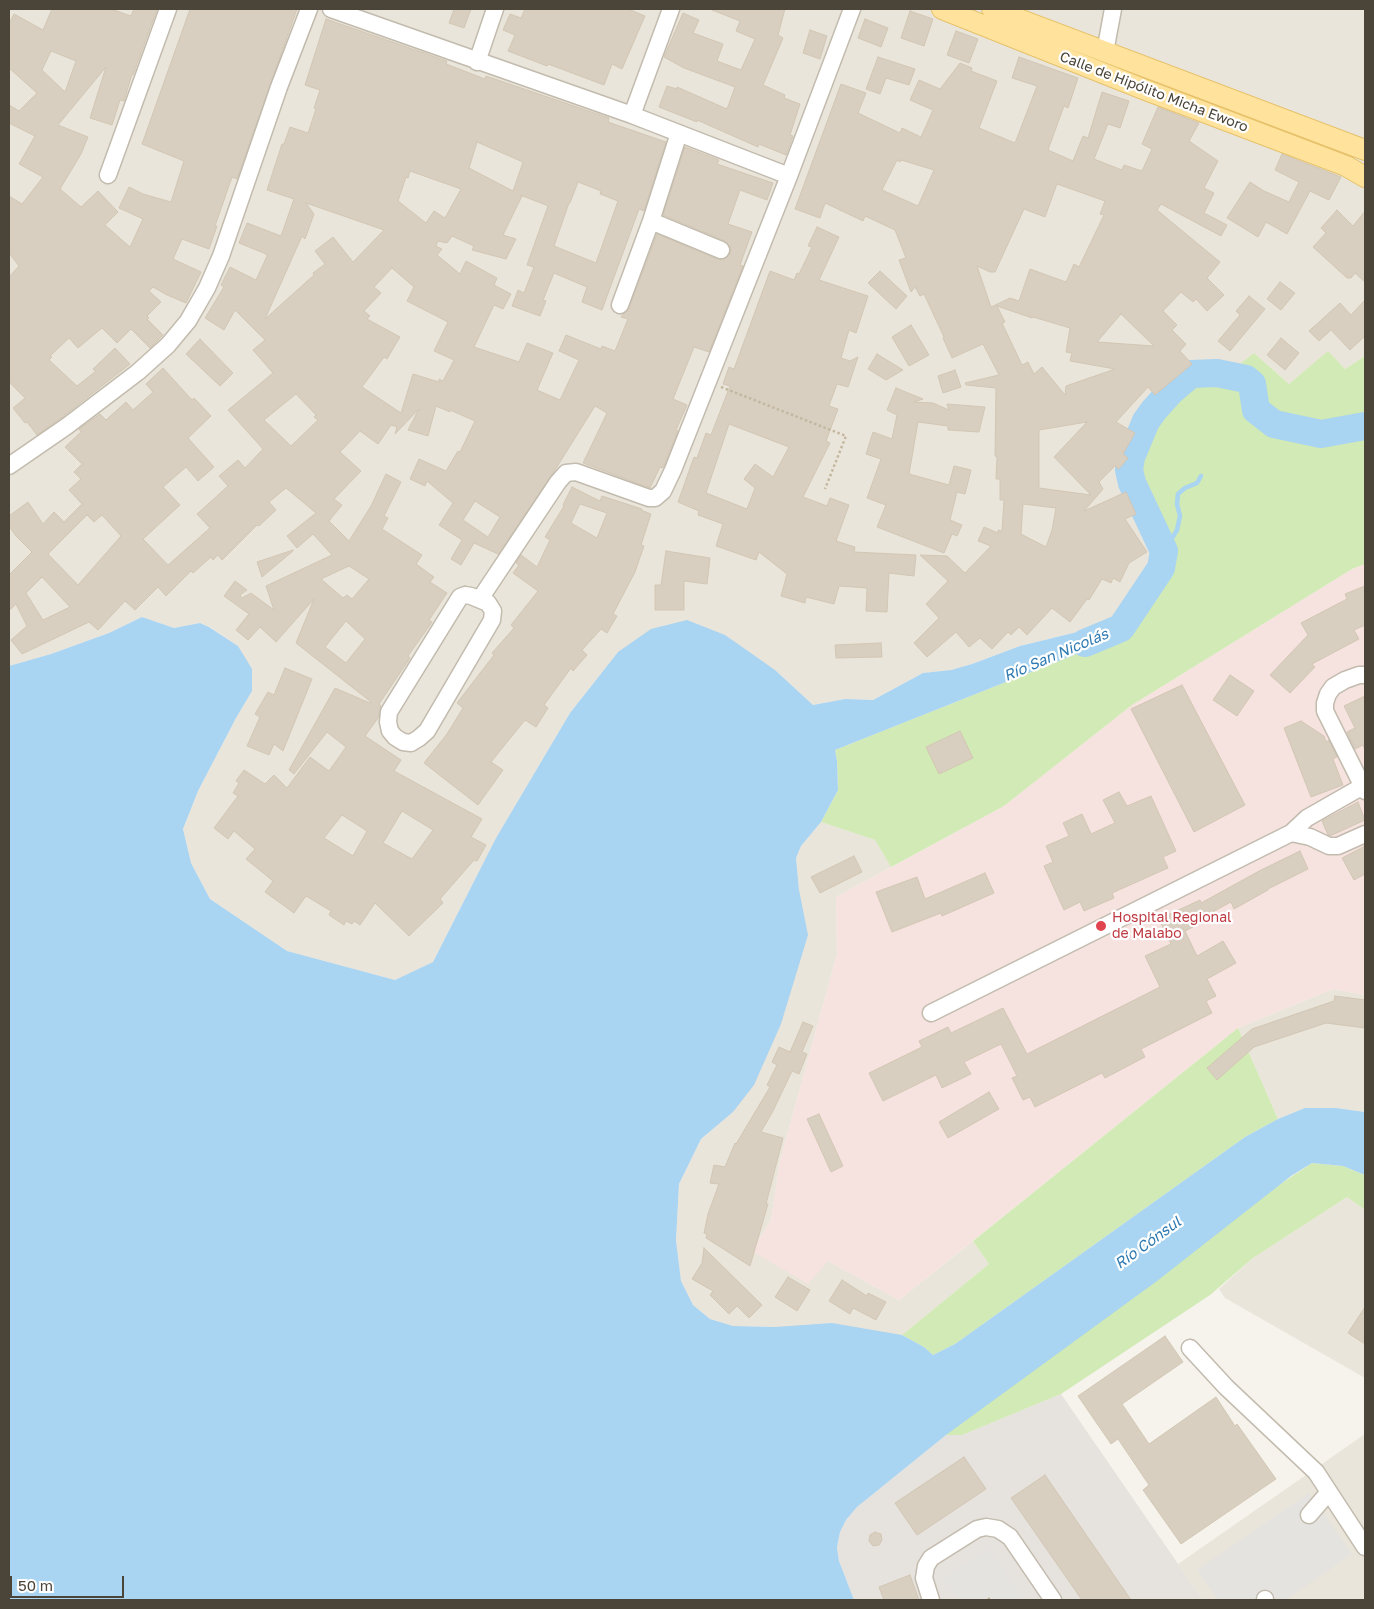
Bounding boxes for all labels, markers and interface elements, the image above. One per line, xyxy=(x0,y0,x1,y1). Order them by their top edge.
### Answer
street label: Calle de Hipólito Micha Eworo xyxy=(1057,48,1251,136)
water label: Río San Nicolás xyxy=(1001,625,1111,685)
place label: Hospital Regional de Malabo xyxy=(1112,910,1232,942)
marker: Hospital Regional de Malabo xyxy=(1094,919,1108,933)
water label: Río Cónsul xyxy=(1111,1213,1185,1273)
scale bar xyxy=(12,1566,126,1598)
text: 50 m xyxy=(18,1576,53,1594)

